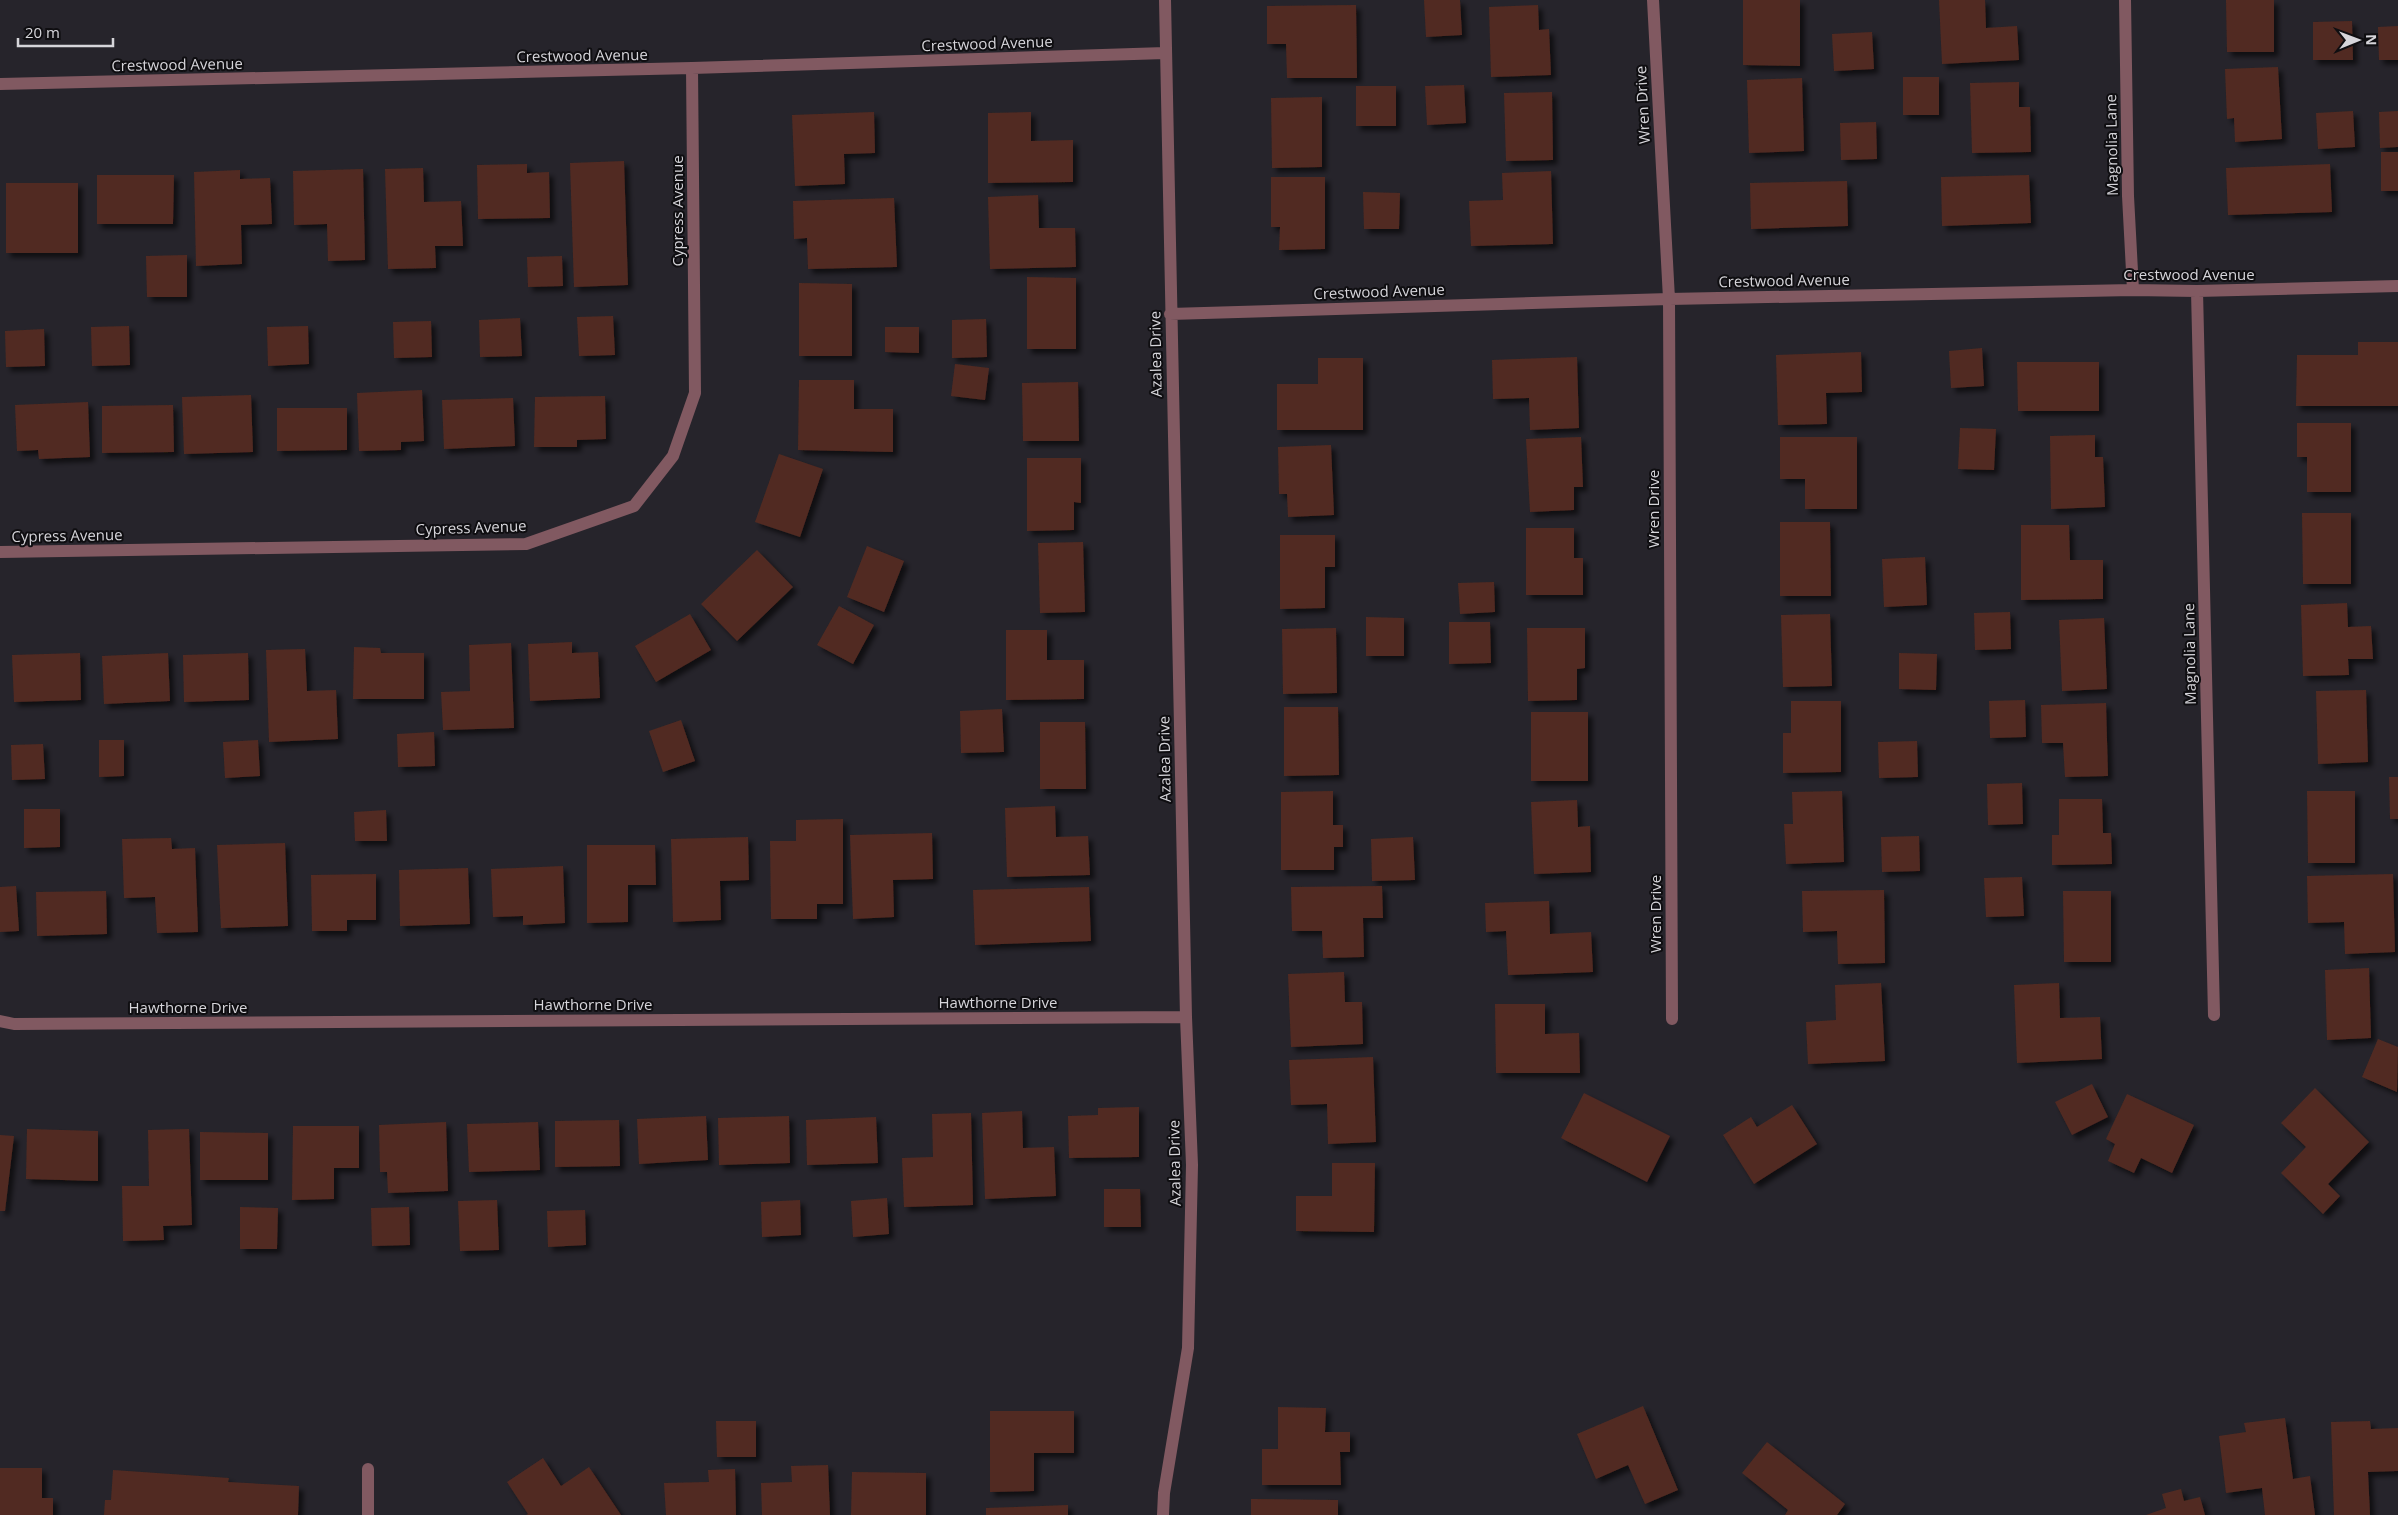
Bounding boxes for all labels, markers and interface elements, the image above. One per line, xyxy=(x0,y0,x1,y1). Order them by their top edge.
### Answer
scale bar xyxy=(18,15,112,47)
north arrow xyxy=(2333,15,2383,65)
text: 20 m xyxy=(25,22,60,42)
street label: Crestwood Avenue xyxy=(921,31,1053,55)
text: N xyxy=(2362,34,2381,46)
street label: Crestwood Avenue xyxy=(516,44,648,66)
street label: Crestwood Avenue xyxy=(111,53,243,75)
street label: Wren Drive xyxy=(1630,65,1654,145)
street label: Magnolia Lane xyxy=(2100,94,2122,196)
street label: Cypress Avenue xyxy=(667,155,687,267)
street label: Crestwood Avenue xyxy=(2123,264,2255,284)
street label: Crestwood Avenue xyxy=(1718,269,1850,291)
street label: Crestwood Avenue xyxy=(1313,279,1445,303)
street label: Azalea Drive xyxy=(1144,311,1166,397)
street label: Wren Drive xyxy=(1643,470,1663,548)
street label: Cypress Avenue xyxy=(415,515,527,539)
street label: Cypress Avenue xyxy=(11,524,123,546)
street label: Magnolia Lane xyxy=(2178,603,2200,705)
street label: Azalea Drive xyxy=(1153,716,1175,802)
street label: Wren Drive xyxy=(1645,875,1665,953)
street label: Hawthorne Drive xyxy=(939,992,1057,1012)
street label: Hawthorne Drive xyxy=(534,994,652,1014)
street label: Hawthorne Drive xyxy=(129,997,247,1017)
street label: Azalea Drive xyxy=(1163,1120,1185,1206)

